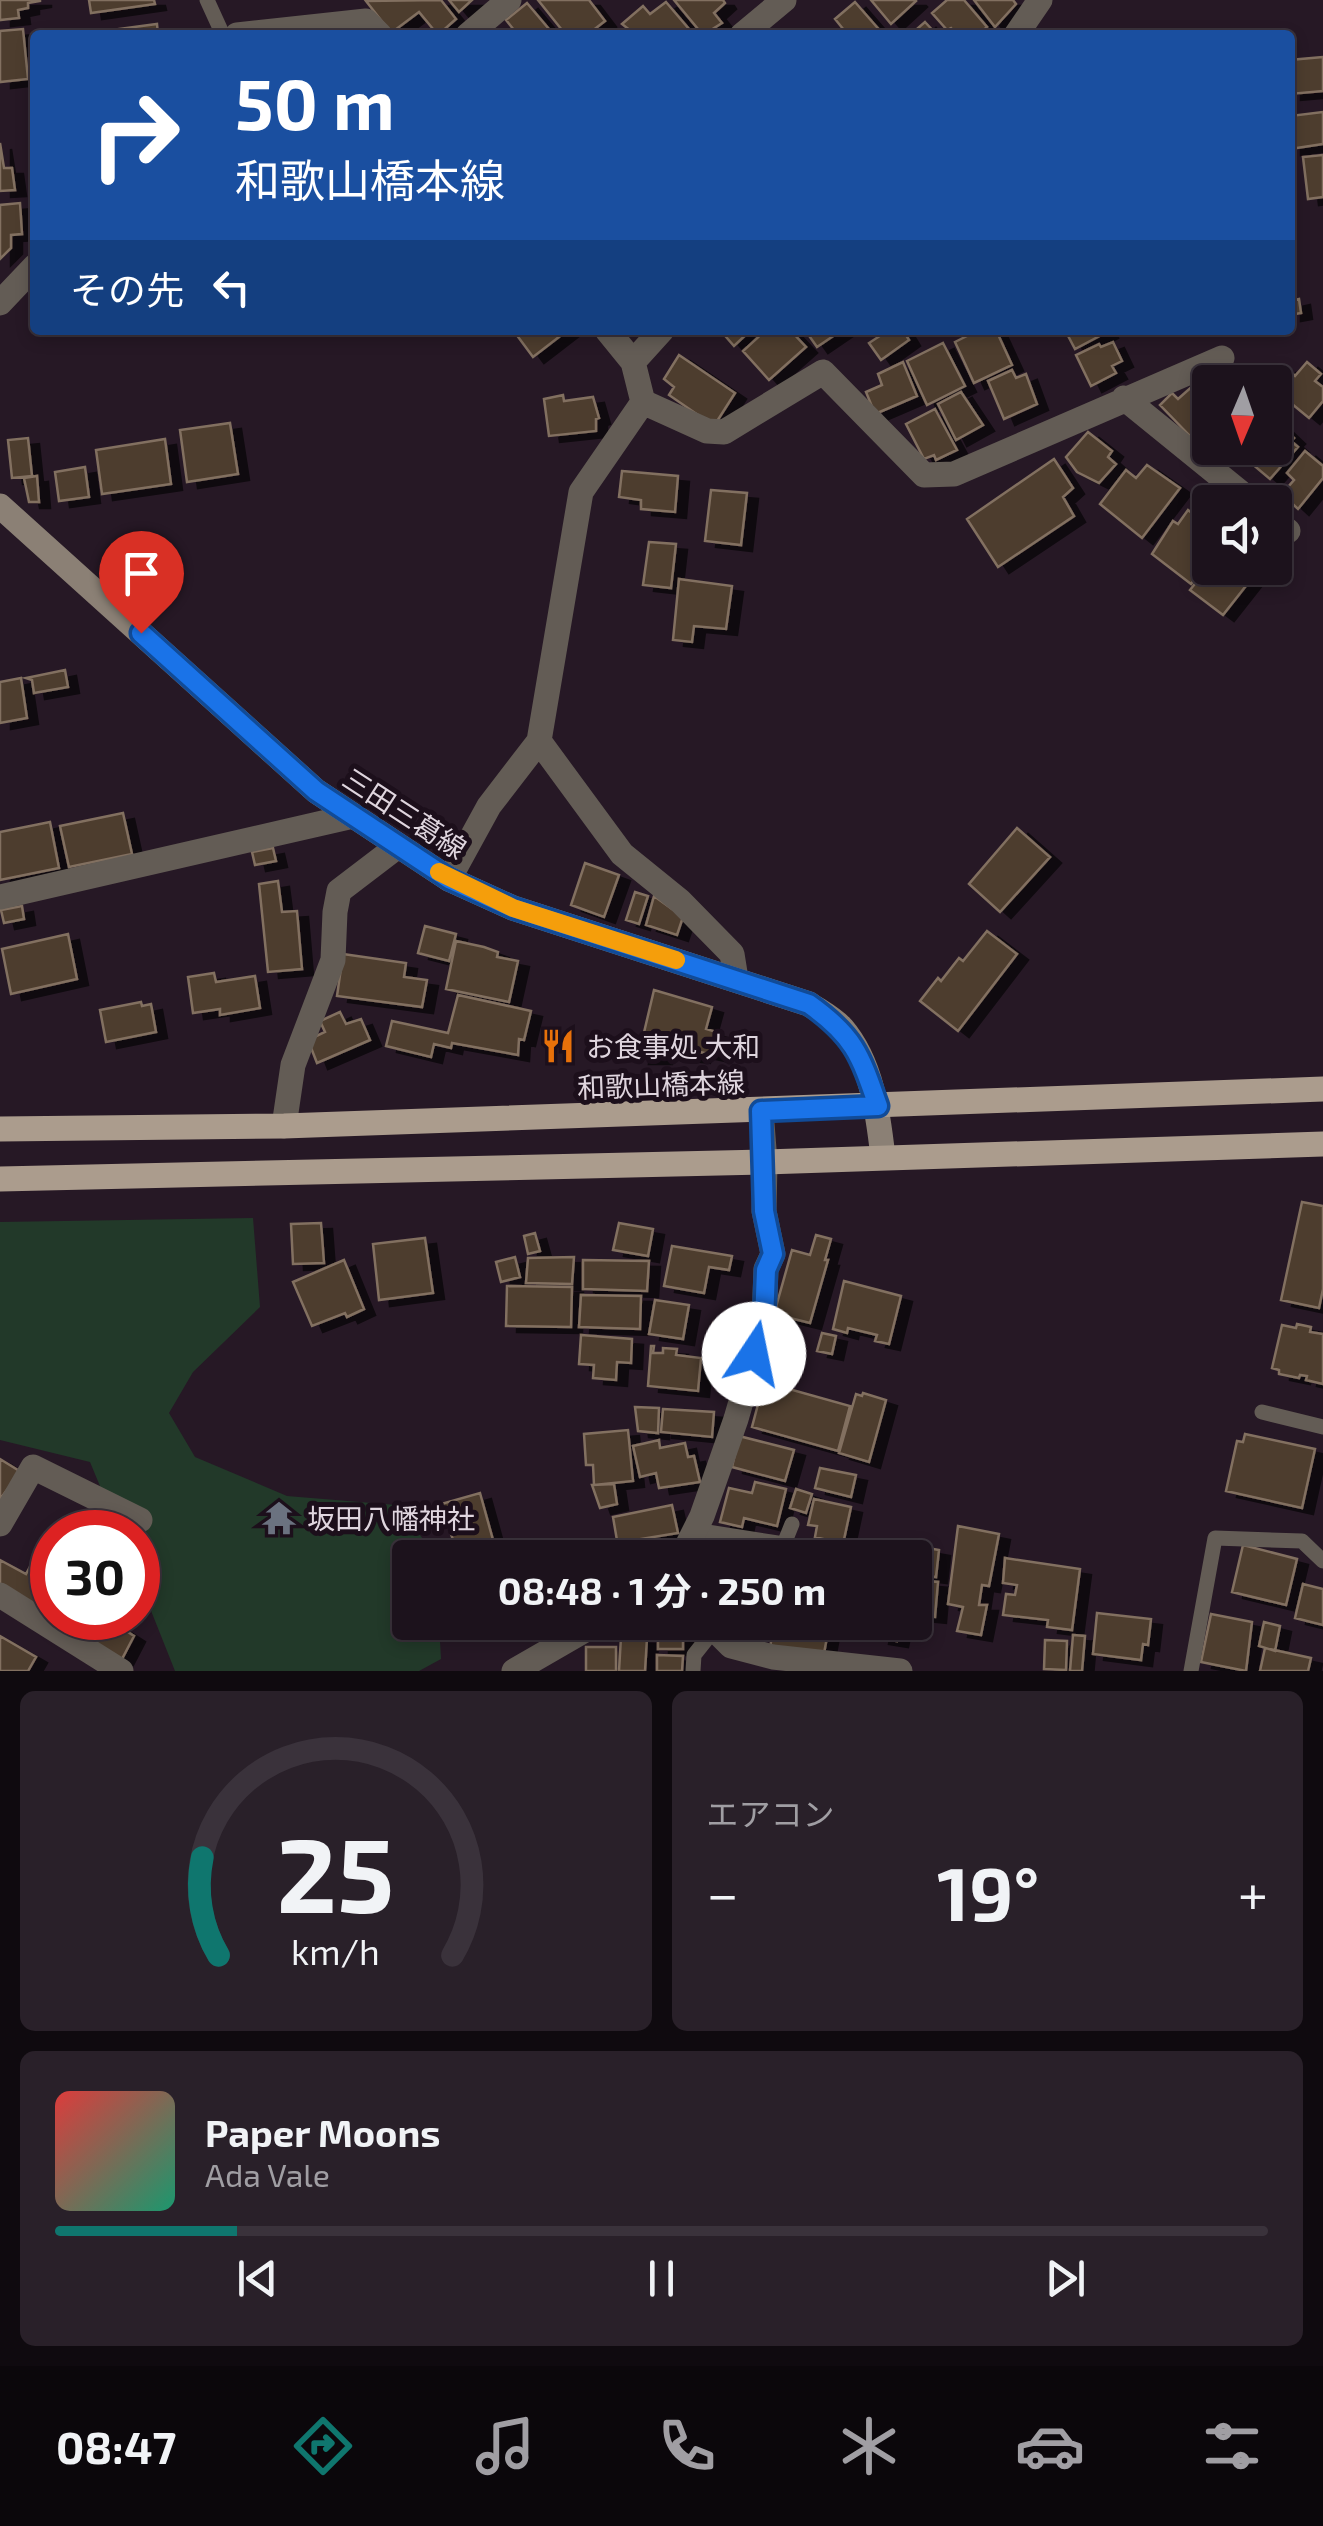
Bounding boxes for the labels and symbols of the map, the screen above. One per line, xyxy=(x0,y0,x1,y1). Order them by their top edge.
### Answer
north arrow xyxy=(1192,365,1292,465)
pin xyxy=(99,531,184,634)
street label: 三田三葛線 xyxy=(337,761,473,865)
restaurant icon: お食事処 大和 xyxy=(539,1027,577,1065)
place label: お食事処 大和 xyxy=(586,1029,760,1063)
street label: 和歌山橋本線 xyxy=(576,1064,746,1104)
position arrow xyxy=(702,1302,806,1406)
temple icon: 坂田八幡神社 xyxy=(260,1499,298,1537)
place label: 坂田八幡神社 xyxy=(307,1501,475,1535)
speed limit sign: 30 xyxy=(30,1510,160,1640)

